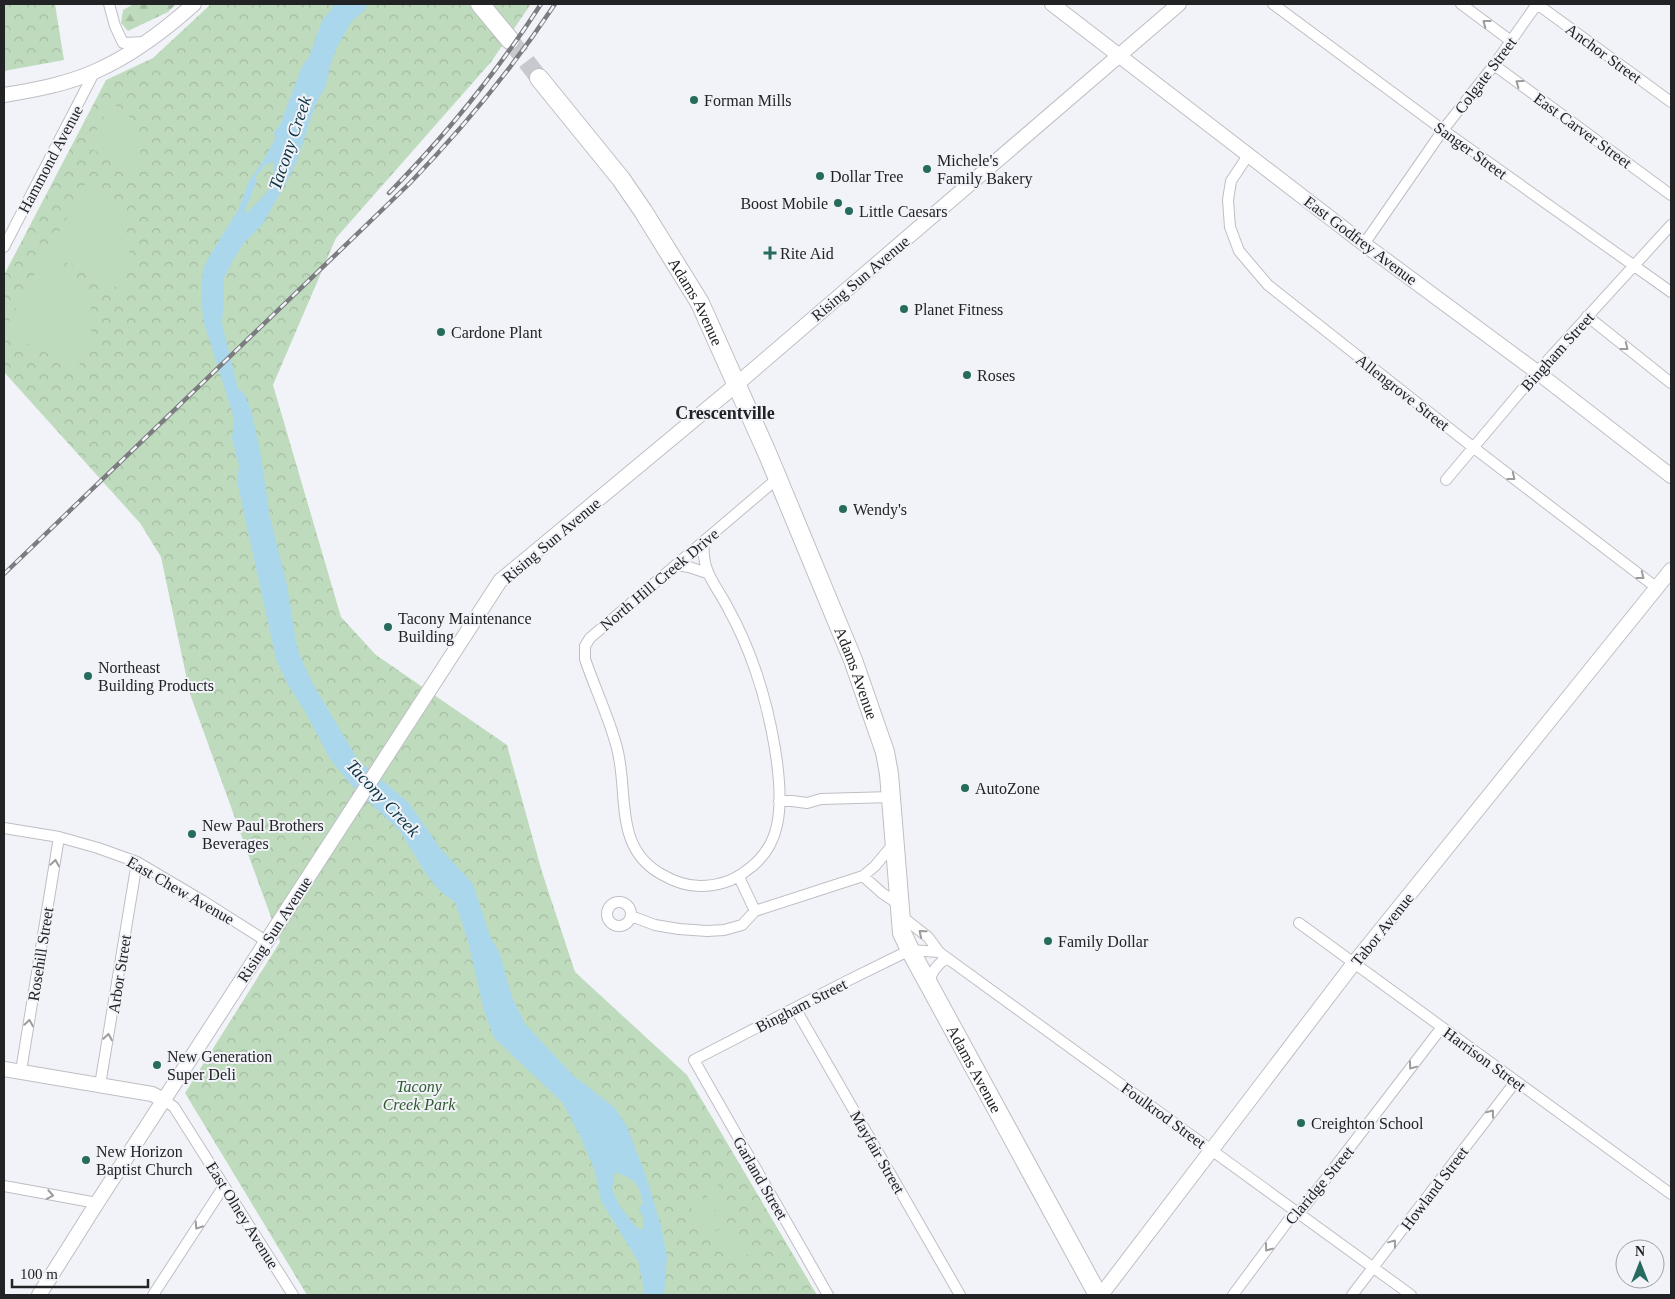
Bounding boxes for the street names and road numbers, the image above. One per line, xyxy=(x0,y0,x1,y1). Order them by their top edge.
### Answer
street label: Anchor Street xyxy=(1563,20,1645,87)
street label: Colgate Street xyxy=(1451,33,1521,117)
street label: East Carver Street xyxy=(1531,89,1635,172)
street label: Hammond Avenue xyxy=(15,103,86,216)
street label: Sanger Street xyxy=(1430,118,1511,184)
street label: East Godfrey Avenue xyxy=(1300,193,1420,289)
street label: Rising Sun Avenue xyxy=(808,233,913,325)
street label: Adams Avenue xyxy=(665,255,726,348)
street label: Bingham Street xyxy=(1518,308,1598,395)
street label: Allengrove Street xyxy=(1352,351,1453,435)
street label: Rising Sun Avenue xyxy=(499,495,604,587)
street label: North Hill Creek Drive xyxy=(597,525,722,634)
street label: Adams Avenue xyxy=(831,624,881,721)
street label: East Chew Avenue xyxy=(124,853,237,928)
street label: Rising Sun Avenue xyxy=(234,873,316,986)
street label: Tabor Avenue xyxy=(1348,889,1417,969)
street label: Rosehill Street xyxy=(25,905,56,1002)
street label: Arbor Street xyxy=(105,933,134,1015)
street label: Bingham Street xyxy=(753,975,851,1037)
street label: Adams Avenue xyxy=(944,1022,1005,1116)
street label: Harrison Street xyxy=(1440,1024,1530,1095)
street label: Foulkrod Street xyxy=(1118,1079,1210,1152)
street label: Mayfair Street xyxy=(846,1108,908,1198)
street label: Garland Street xyxy=(730,1134,791,1223)
street label: Claridge Street xyxy=(1282,1143,1358,1228)
street label: Howland Street xyxy=(1398,1143,1472,1233)
street label: East Olney Avenue xyxy=(202,1159,282,1272)

